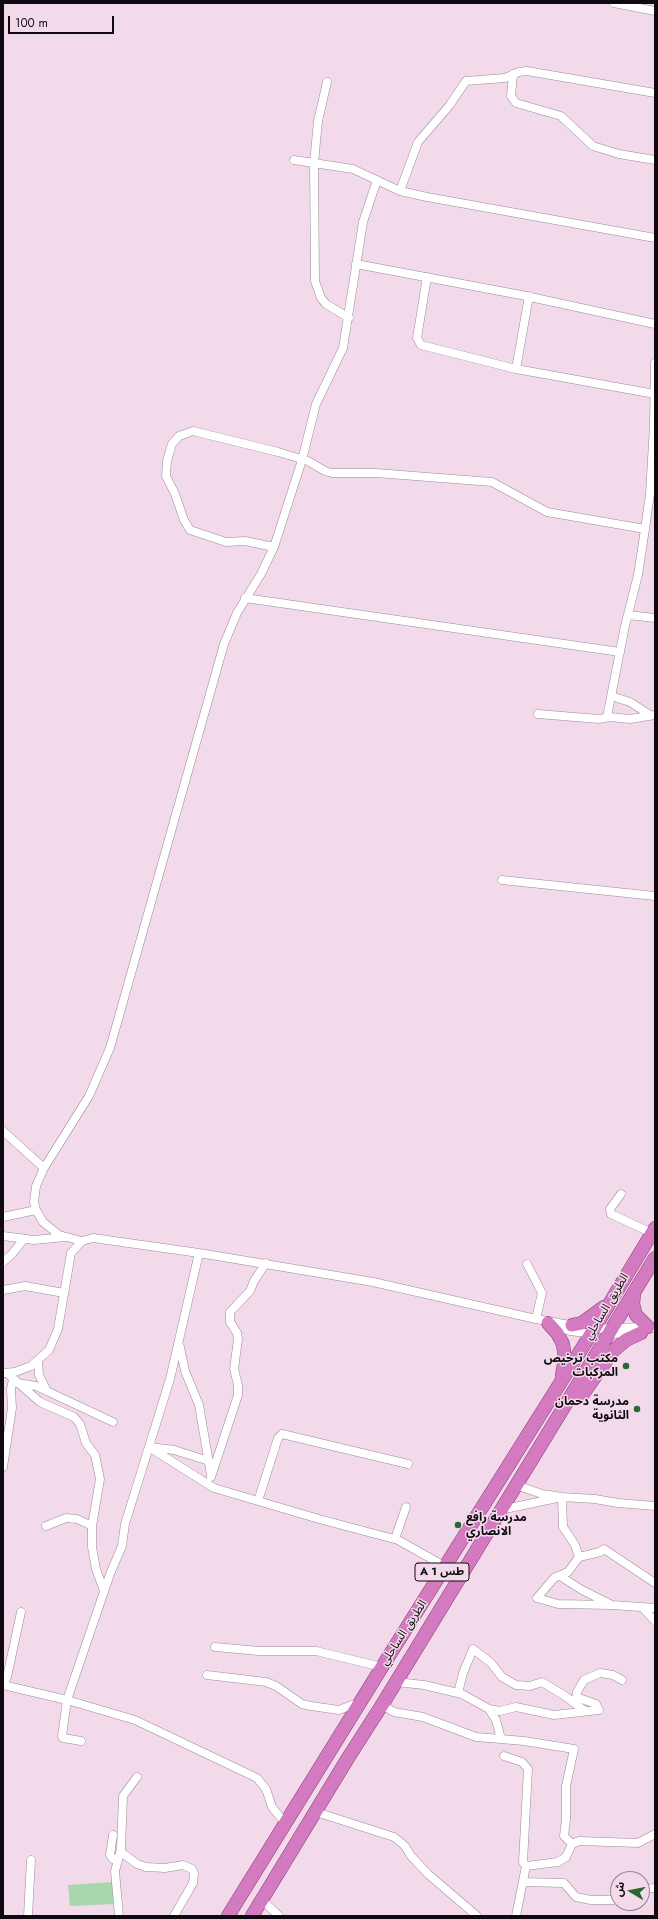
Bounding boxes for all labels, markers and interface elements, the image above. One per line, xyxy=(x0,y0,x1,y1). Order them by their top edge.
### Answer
scale bar xyxy=(10,8,116,34)
text: 100 m xyxy=(15,14,48,32)
street label: الطريق الساحلي xyxy=(582,1271,632,1343)
place label: مكتب ترخيص المركبات xyxy=(544,1352,618,1380)
marker: مكتب ترخيص المركبات xyxy=(621,1361,631,1371)
place label: مدرسة دحمان الثانوية xyxy=(555,1395,629,1423)
marker: مدرسة دحمان الثانوية xyxy=(632,1404,642,1414)
place label: مدرسة رافع الانصاري xyxy=(466,1511,527,1539)
marker: مدرسة رافع الانصاري xyxy=(453,1520,463,1530)
road number: A 1 طس xyxy=(415,1563,469,1581)
street label: الطريق الساحلي xyxy=(378,1598,430,1668)
north arrow xyxy=(610,1871,650,1911)
text: ش xyxy=(610,1880,628,1898)

